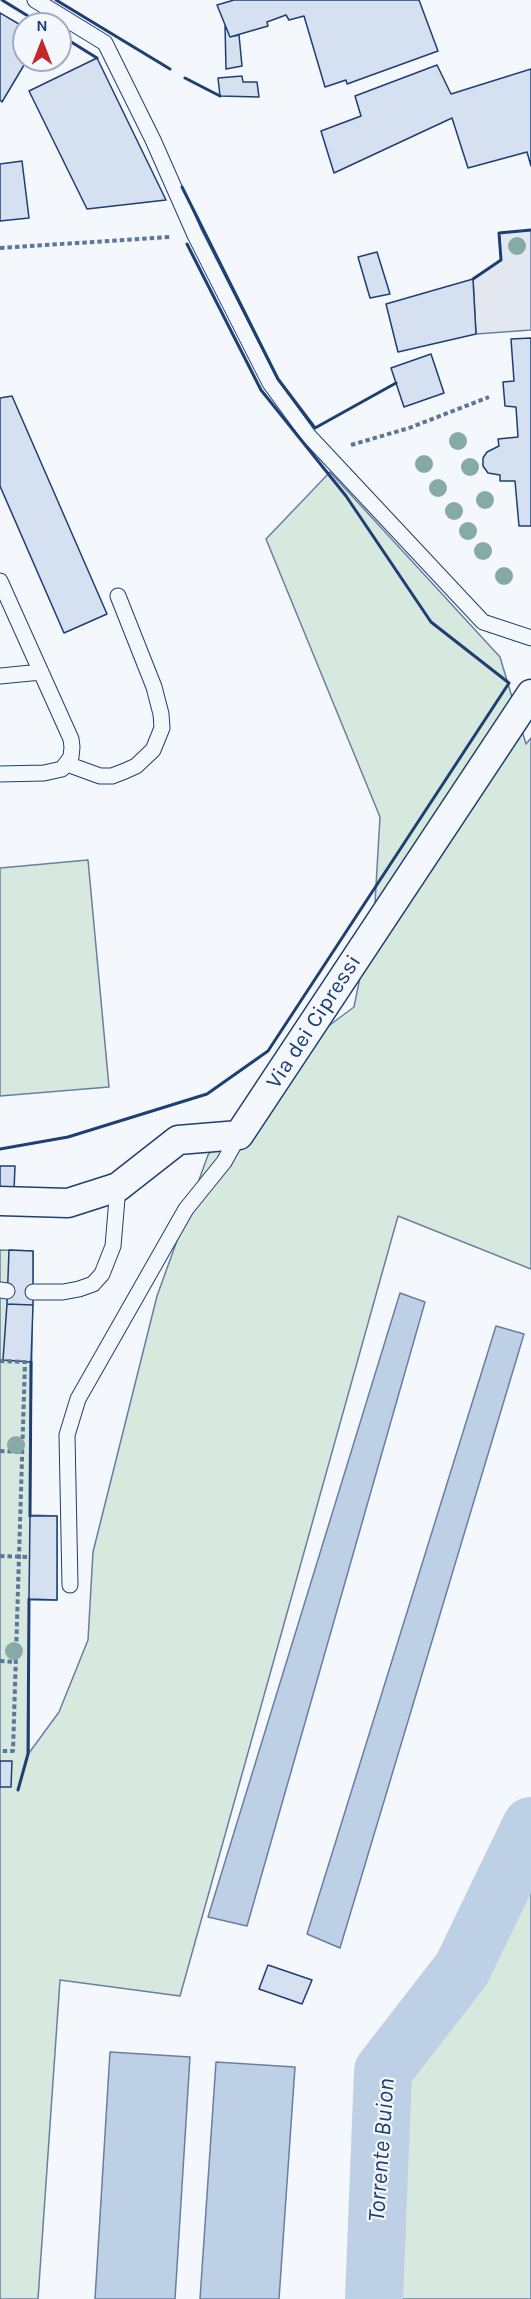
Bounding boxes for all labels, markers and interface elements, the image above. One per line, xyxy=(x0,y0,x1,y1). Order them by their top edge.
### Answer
north arrow xyxy=(12,12,72,72)
text: N xyxy=(36,16,48,35)
street label: Via dei Cipressi xyxy=(261,950,367,1094)
water label: Torrente Buion xyxy=(363,2077,401,2223)

